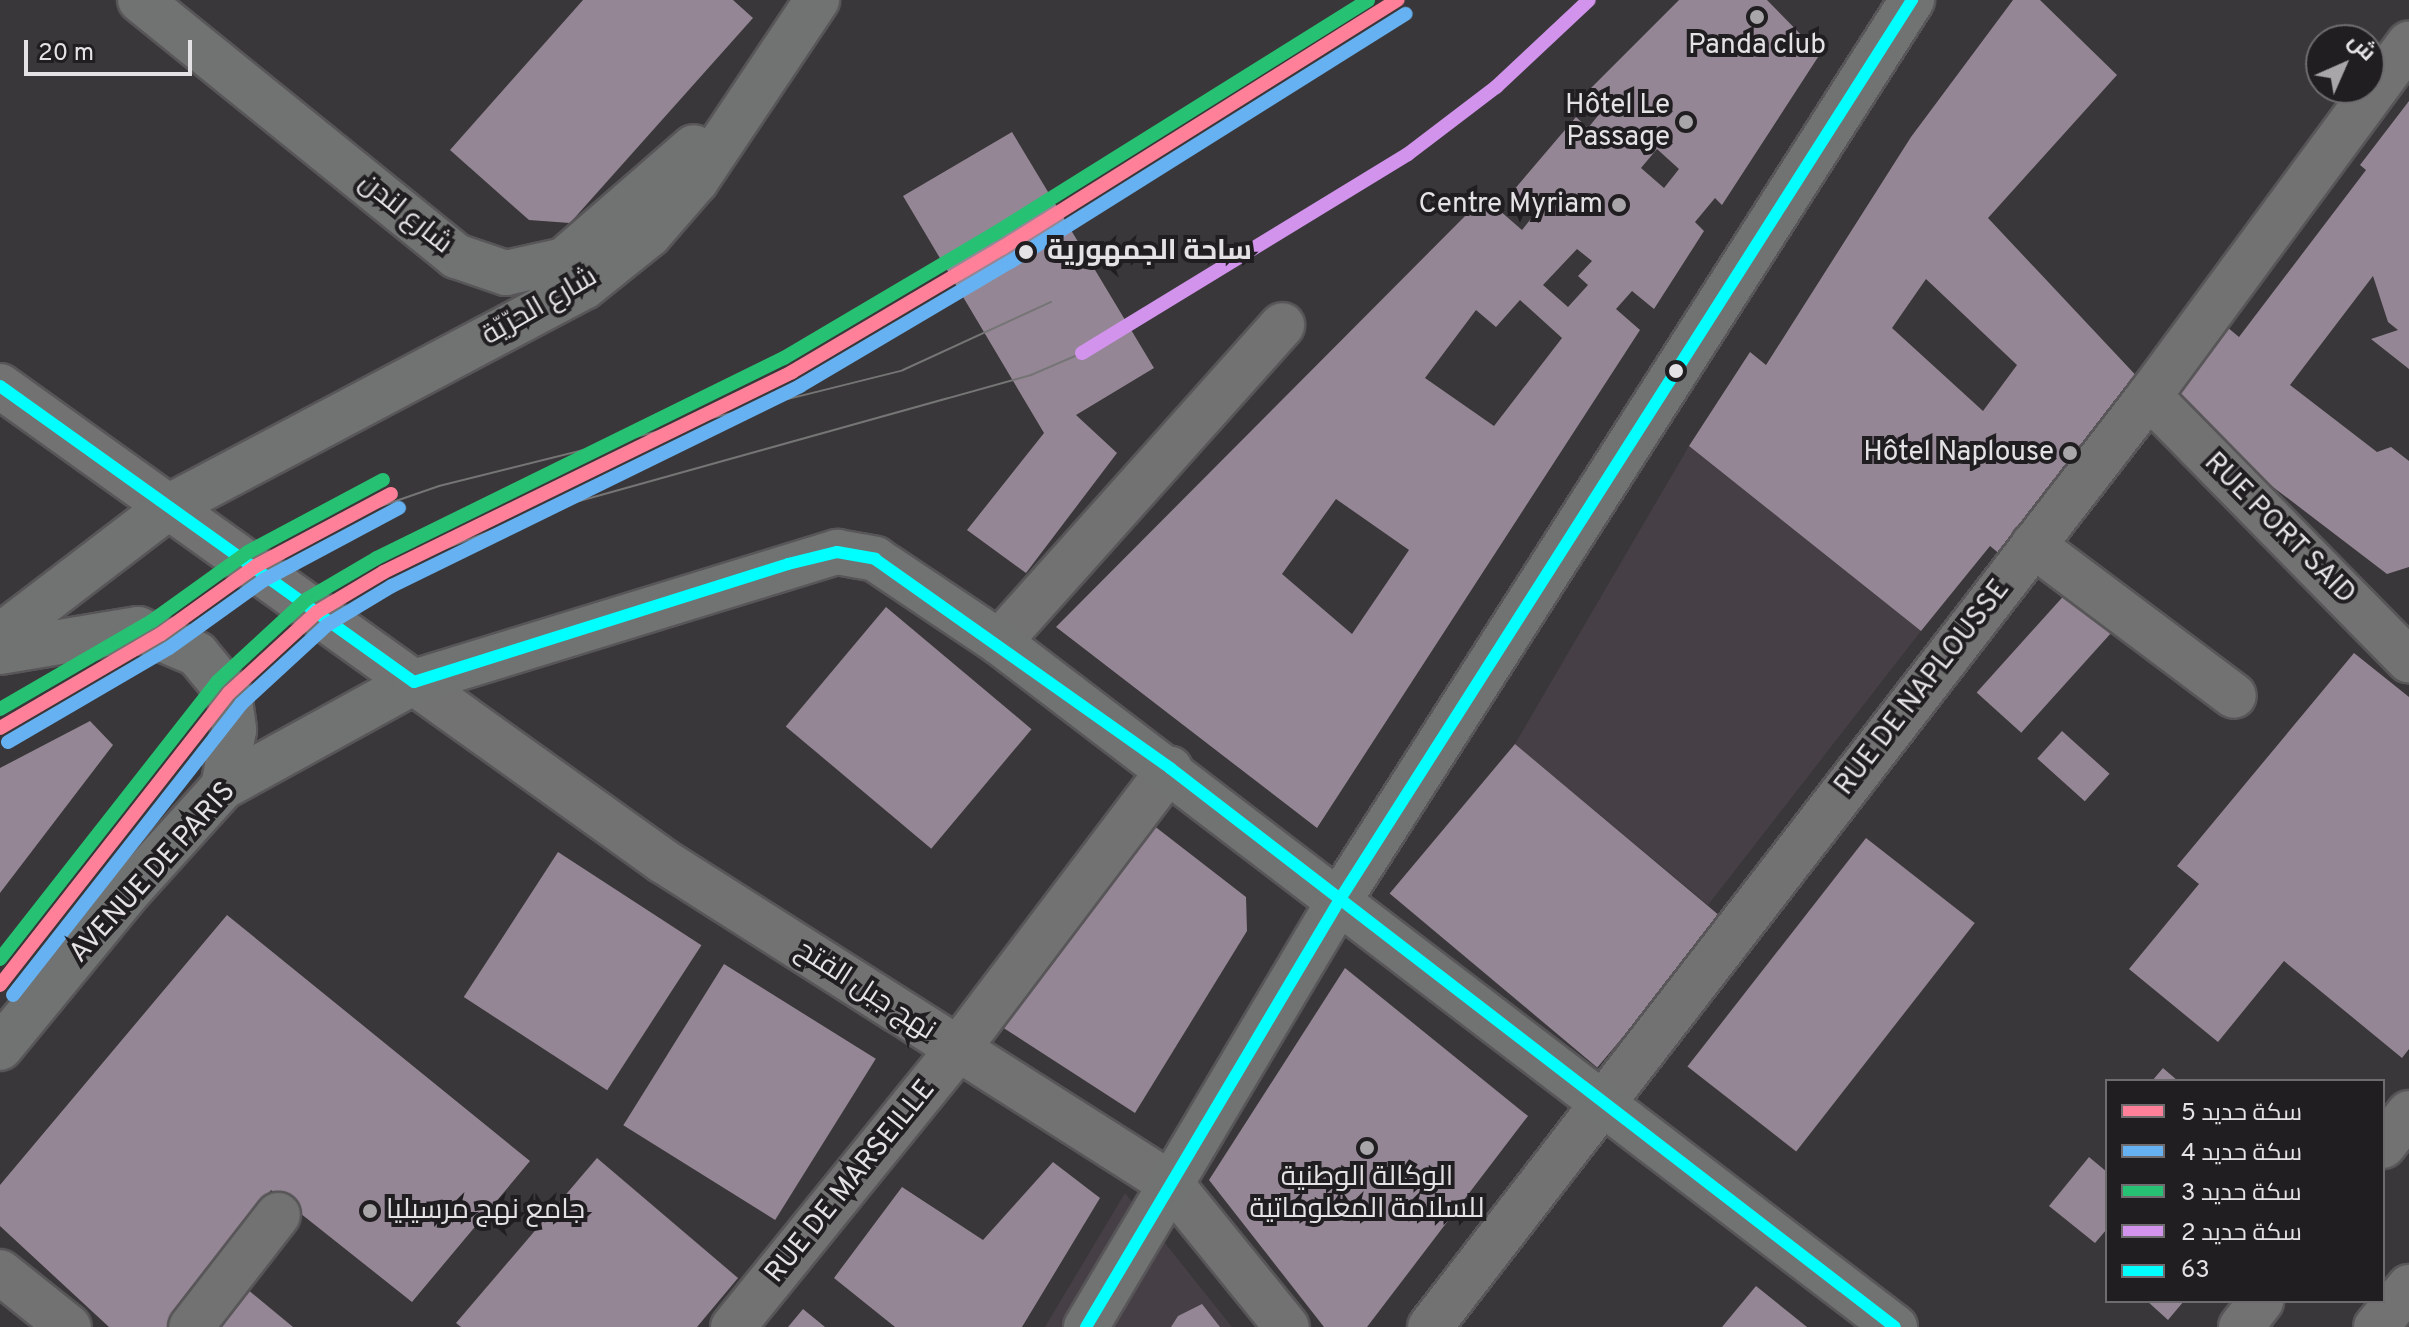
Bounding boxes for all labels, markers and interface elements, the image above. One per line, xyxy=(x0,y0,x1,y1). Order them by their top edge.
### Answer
marker: Panda club xyxy=(1748,8,1766,26)
scale bar xyxy=(28,24,196,74)
north arrow xyxy=(2305,24,2385,104)
place label: Panda club xyxy=(1688,29,1826,63)
text: ش xyxy=(2341,29,2380,68)
text: 20 m xyxy=(38,39,94,69)
place label: Hôtel Le Passage xyxy=(1565,89,1670,155)
marker: Hôtel Le Passage xyxy=(1677,113,1695,131)
street label: شارع لندن xyxy=(352,166,458,262)
place label: Centre Myriam xyxy=(1418,188,1603,222)
marker: Centre Myriam xyxy=(1610,196,1628,214)
place label: ساحة الجمهورية xyxy=(1047,235,1252,269)
marker: ساحة الجمهورية xyxy=(1012,238,1040,266)
street label: شارع الحرّيّة xyxy=(477,261,603,353)
unlabelled marker xyxy=(1668,363,1684,379)
place label: Hôtel Naplouse xyxy=(1863,436,2054,470)
marker: Hôtel Naplouse xyxy=(2061,444,2079,462)
street label: RUE PORT SAID xyxy=(2196,446,2362,612)
street label: RUE DE NAPLOUSSE xyxy=(1828,573,2018,803)
street label: AVENUE DE PARIS xyxy=(63,776,243,970)
street label: نهج جبل الفتح xyxy=(789,934,941,1048)
street label: RUE DE MARSEILLE xyxy=(759,1074,943,1290)
legend xyxy=(2105,1079,2385,1303)
text: سكة حديد 5 xyxy=(2181,1099,2302,1129)
marker: الوكالة الوطنية للسلامة المعلوماتية xyxy=(1358,1139,1376,1157)
text: سكة حديد 4 xyxy=(2181,1139,2302,1169)
place label: الوكالة الوطنية للسلامة المعلوماتية xyxy=(1250,1161,1484,1227)
text: سكة حديد 3 xyxy=(2181,1179,2302,1209)
place label: جامع نهج مرسيليا xyxy=(386,1194,585,1228)
marker: جامع نهج مرسيليا xyxy=(361,1202,379,1220)
text: سكة حديد 2 xyxy=(2181,1219,2302,1249)
text: 63 xyxy=(2181,1256,2210,1286)

